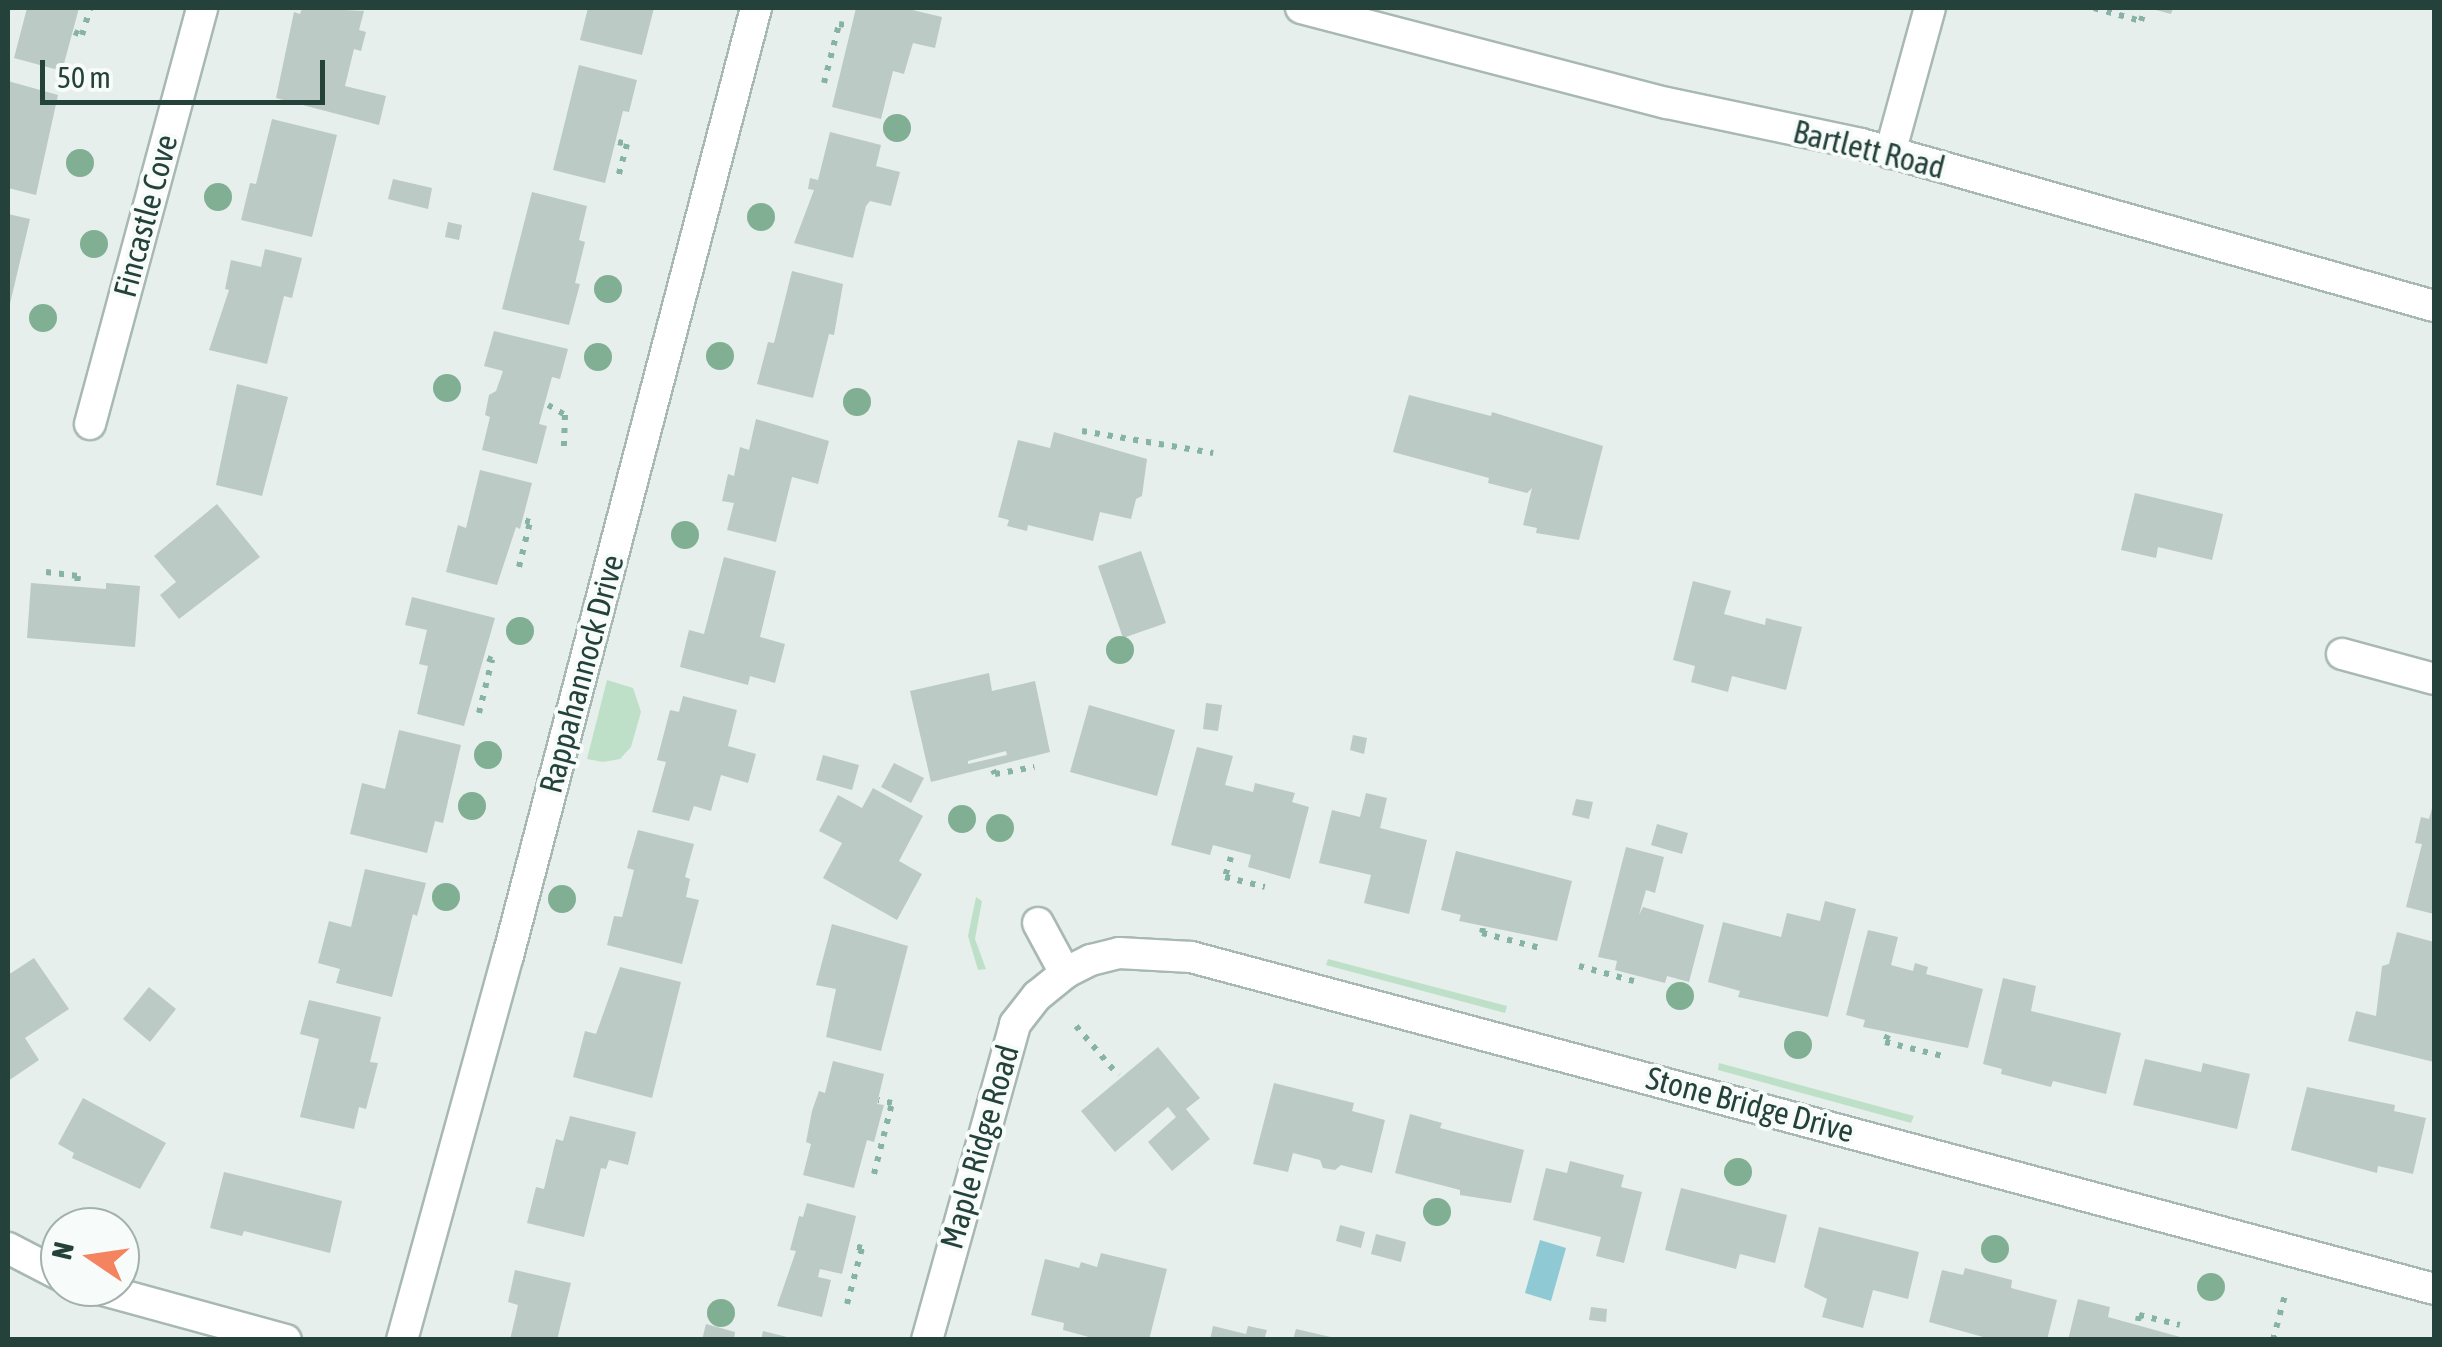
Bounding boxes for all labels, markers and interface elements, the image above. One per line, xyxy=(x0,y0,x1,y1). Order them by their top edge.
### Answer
scale bar xyxy=(45,40,330,102)
text: 50 m xyxy=(57,60,111,94)
street label: Bartlett Road xyxy=(1789,113,1949,187)
street label: Fincastle Cove xyxy=(106,131,186,301)
street label: Rappahannock Drive xyxy=(532,551,632,797)
street label: Maple Ridge Road xyxy=(933,1041,1027,1253)
street label: Stone Bridge Drive xyxy=(1642,1059,1858,1151)
north arrow xyxy=(40,1207,140,1307)
text: N xyxy=(45,1239,80,1262)

